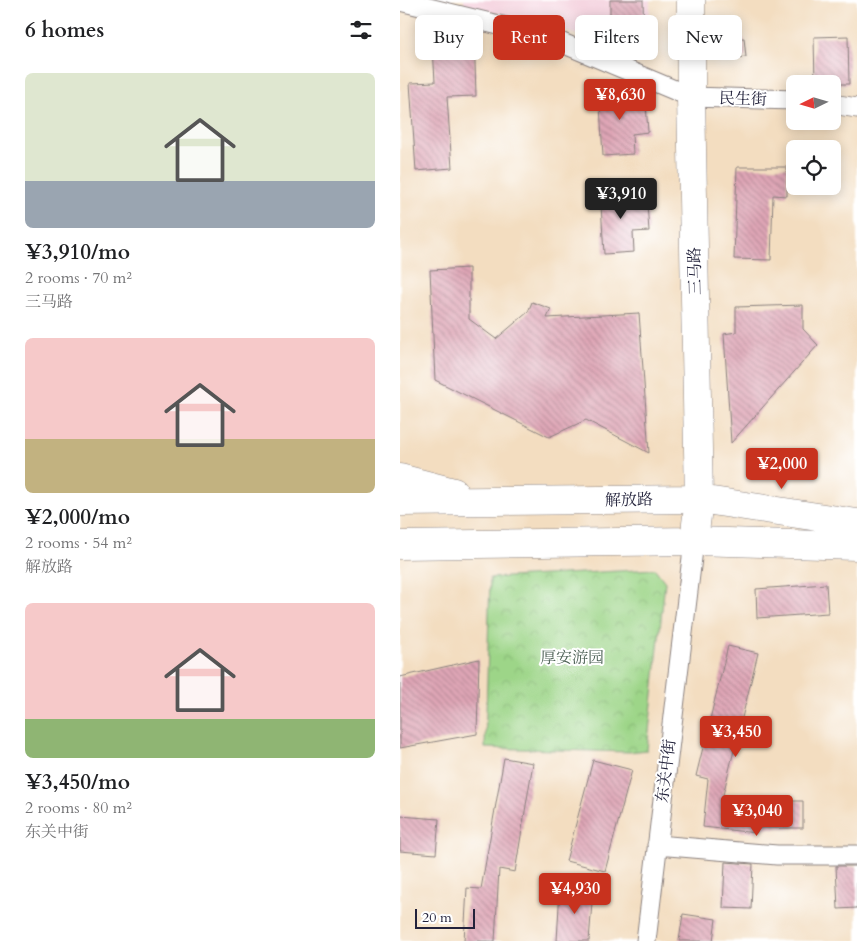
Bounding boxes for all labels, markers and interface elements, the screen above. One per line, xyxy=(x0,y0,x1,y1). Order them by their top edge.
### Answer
chip: Buy xyxy=(415,15,483,60)
chip: Rent xyxy=(493,15,565,60)
chip: Filters xyxy=(575,15,658,60)
chip: New xyxy=(668,15,742,60)
text: 6 homes xyxy=(25,16,104,45)
icon: filters xyxy=(347,16,375,44)
north arrow xyxy=(786,75,841,130)
map controls xyxy=(786,75,841,195)
pin: ¥8,630 xyxy=(579,78,661,121)
text: ¥8,630 xyxy=(595,84,645,106)
street label: 民生街 xyxy=(719,87,767,111)
icon: home xyxy=(155,105,245,195)
button: locate xyxy=(786,140,841,195)
pin: ¥3,910 xyxy=(580,178,662,220)
text: ¥3,910 xyxy=(596,183,646,205)
text: ¥3,910/mo xyxy=(25,238,130,267)
street label: 三马路 xyxy=(684,247,706,295)
text: 2 rooms · 70 m² xyxy=(25,267,132,289)
text: 三马路 xyxy=(25,291,73,313)
icon: home xyxy=(155,370,245,460)
pin: ¥2,000 xyxy=(741,448,823,490)
text: ¥2,000 xyxy=(757,453,807,475)
street label: 解放路 xyxy=(605,489,653,511)
text: ¥2,000/mo xyxy=(25,503,130,532)
text: 2 rooms · 54 m² xyxy=(25,532,132,554)
text: 解放路 xyxy=(25,556,73,578)
icon: home xyxy=(155,635,245,725)
park label: 厚安游园 xyxy=(540,647,604,669)
pin: ¥3,450 xyxy=(695,716,777,758)
text: ¥3,450 xyxy=(711,721,761,743)
street label: 东关中街 xyxy=(651,738,681,804)
text: ¥3,450/mo xyxy=(25,768,130,797)
pin: ¥3,040 xyxy=(716,794,798,837)
text: 2 rooms · 80 m² xyxy=(25,797,132,819)
text: ¥3,040 xyxy=(732,800,782,822)
text: 东关中街 xyxy=(25,821,89,843)
pin: ¥4,930 xyxy=(534,872,616,915)
text: ¥4,930 xyxy=(550,878,600,900)
scale bar xyxy=(415,906,475,929)
text: 20 m xyxy=(422,908,452,927)

